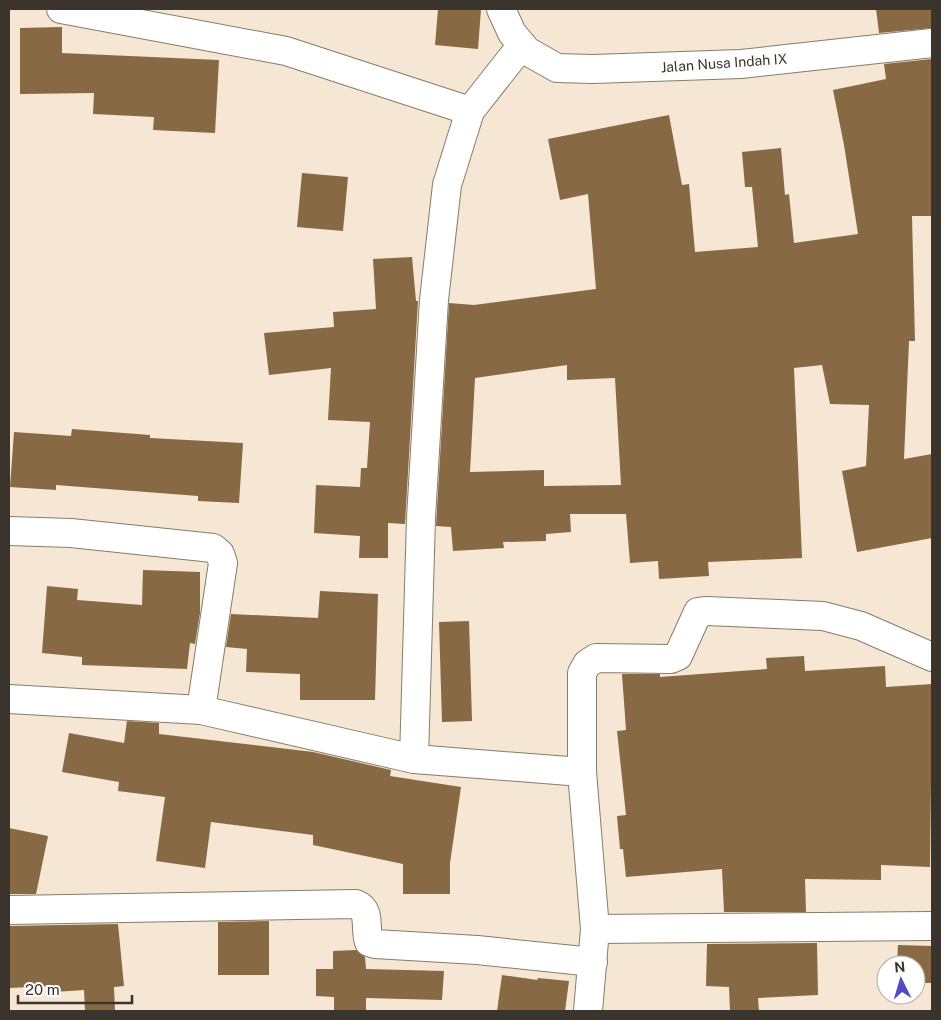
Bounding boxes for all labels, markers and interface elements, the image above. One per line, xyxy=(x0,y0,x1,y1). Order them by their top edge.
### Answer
street label: Jalan Nusa Indah IX xyxy=(660,51,788,75)
north arrow xyxy=(876,955,926,1005)
text: N xyxy=(894,959,906,975)
scale bar xyxy=(18,972,131,1004)
text: 20 m xyxy=(25,981,60,998)

